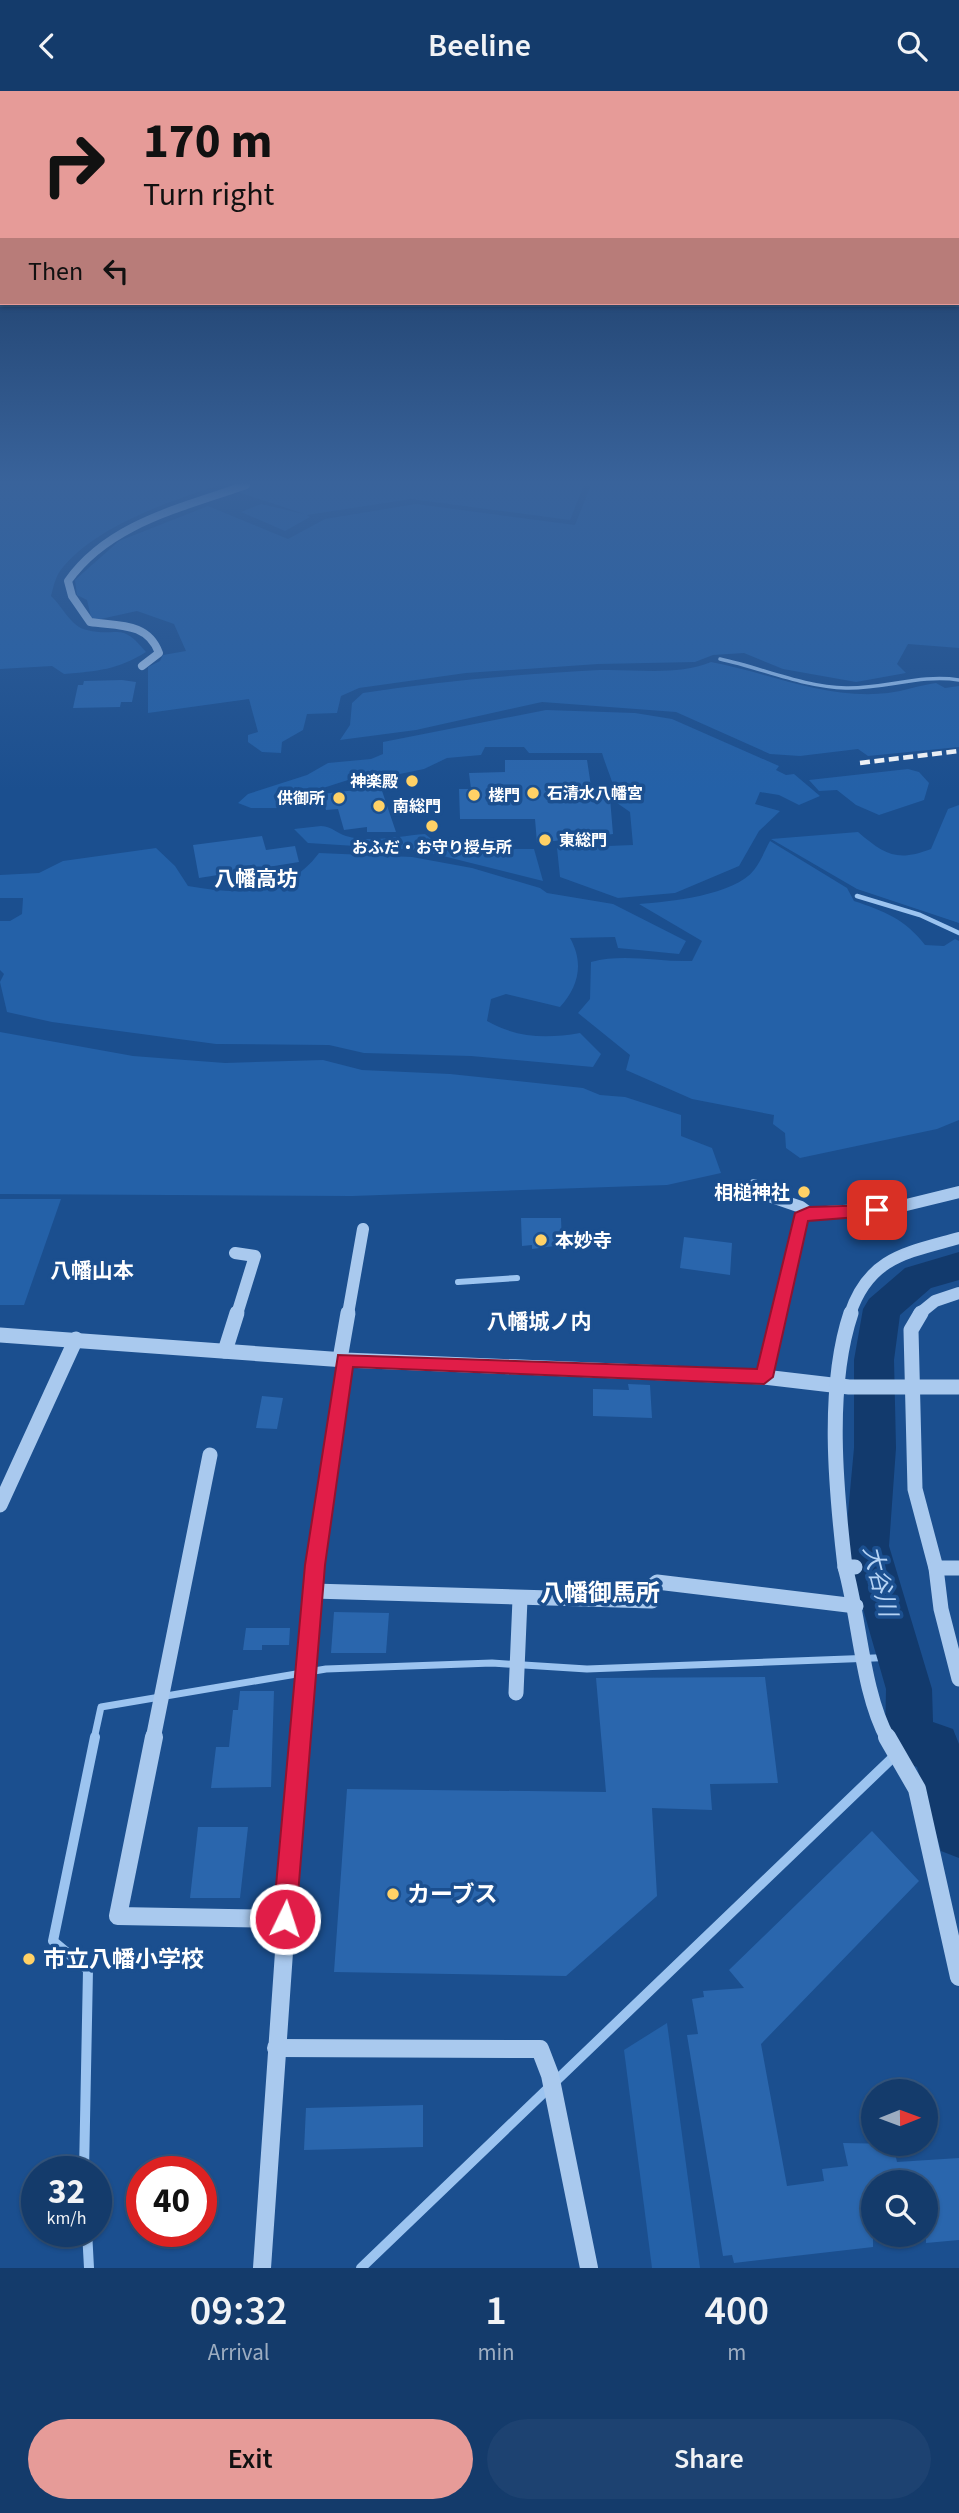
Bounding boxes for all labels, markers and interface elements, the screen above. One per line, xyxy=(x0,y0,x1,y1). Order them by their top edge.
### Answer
text: Beeline xyxy=(428,23,531,69)
icon: back xyxy=(28,27,66,65)
icon: search xyxy=(893,27,931,65)
text: 170 m xyxy=(143,107,272,177)
icon: right xyxy=(28,119,119,210)
text: Turn right xyxy=(143,172,274,218)
icon: left xyxy=(97,252,135,290)
text: Then xyxy=(28,253,83,290)
place label: 神楽殿 xyxy=(350,771,398,793)
marker: 神楽殿 xyxy=(404,773,420,789)
place label: 石清水八幡宮 xyxy=(547,783,643,805)
place label: 楼門 xyxy=(488,785,520,807)
marker: 石清水八幡宮 xyxy=(525,785,541,801)
marker: 楼門 xyxy=(466,787,482,803)
place label: 供御所 xyxy=(277,788,325,810)
marker: 供御所 xyxy=(331,790,347,806)
place label: 南総門 xyxy=(393,796,441,818)
marker: 南総門 xyxy=(371,798,387,814)
marker: おふだ・お守り授与所 xyxy=(424,818,440,834)
place label: 東総門 xyxy=(559,830,607,852)
marker: 東総門 xyxy=(537,832,553,848)
place label: おふだ・お守り授与所 xyxy=(352,837,512,859)
district label: 八幡高坊 xyxy=(214,864,298,894)
place label: 相槌神社 xyxy=(714,1180,790,1207)
pin xyxy=(847,1180,907,1240)
marker: 相槌神社 xyxy=(796,1184,812,1200)
icon: arrive xyxy=(858,1191,896,1229)
place label: 本妙寺 xyxy=(555,1228,612,1255)
marker: 本妙寺 xyxy=(533,1232,549,1248)
district label: 八幡山本 xyxy=(50,1256,134,1286)
district label: 八幡城ノ内 xyxy=(487,1307,592,1337)
water label: 大谷川 xyxy=(854,1542,906,1623)
district label: 八幡御馬所 xyxy=(540,1576,660,1611)
place label: カーブス xyxy=(407,1878,498,1911)
position arrow xyxy=(248,1882,322,1956)
marker: カーブス xyxy=(385,1886,401,1902)
place label: 市立八幡小学校 xyxy=(43,1943,204,1976)
marker: 市立八幡小学校 xyxy=(21,1951,37,1967)
north arrow xyxy=(861,2079,938,2156)
map controls xyxy=(861,2079,938,2247)
speed limit sign: 40 xyxy=(126,2156,217,2247)
text: 32 xyxy=(48,2167,85,2217)
button: search xyxy=(861,2170,938,2247)
text: km/h xyxy=(47,2206,86,2231)
text: 09:32 xyxy=(190,2281,288,2341)
text: 1 xyxy=(485,2281,507,2341)
text: 400 xyxy=(705,2281,769,2341)
text: Arrival xyxy=(208,2336,270,2369)
text: min xyxy=(477,2336,515,2369)
text: m xyxy=(727,2336,746,2369)
button: Exit xyxy=(28,2419,473,2499)
button: Share xyxy=(487,2419,931,2499)

